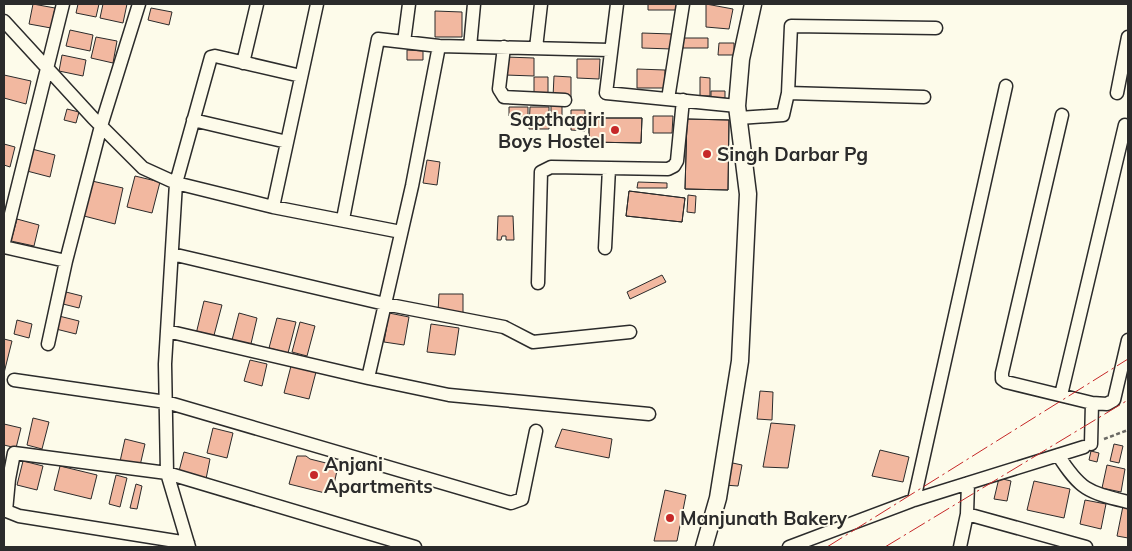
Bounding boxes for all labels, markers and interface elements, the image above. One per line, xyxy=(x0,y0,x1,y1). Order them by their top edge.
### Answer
place label: Sapthagiri Boys Hostel xyxy=(498,107,605,153)
marker: Sapthagiri Boys Hostel xyxy=(609,124,621,136)
place label: Singh Darbar Pg xyxy=(717,142,868,166)
marker: Singh Darbar Pg xyxy=(701,148,713,160)
place label: Anjani Apartments xyxy=(324,452,433,498)
marker: Anjani Apartments xyxy=(308,469,320,481)
place label: Manjunath Bakery xyxy=(680,506,848,530)
marker: Manjunath Bakery xyxy=(664,512,676,524)

